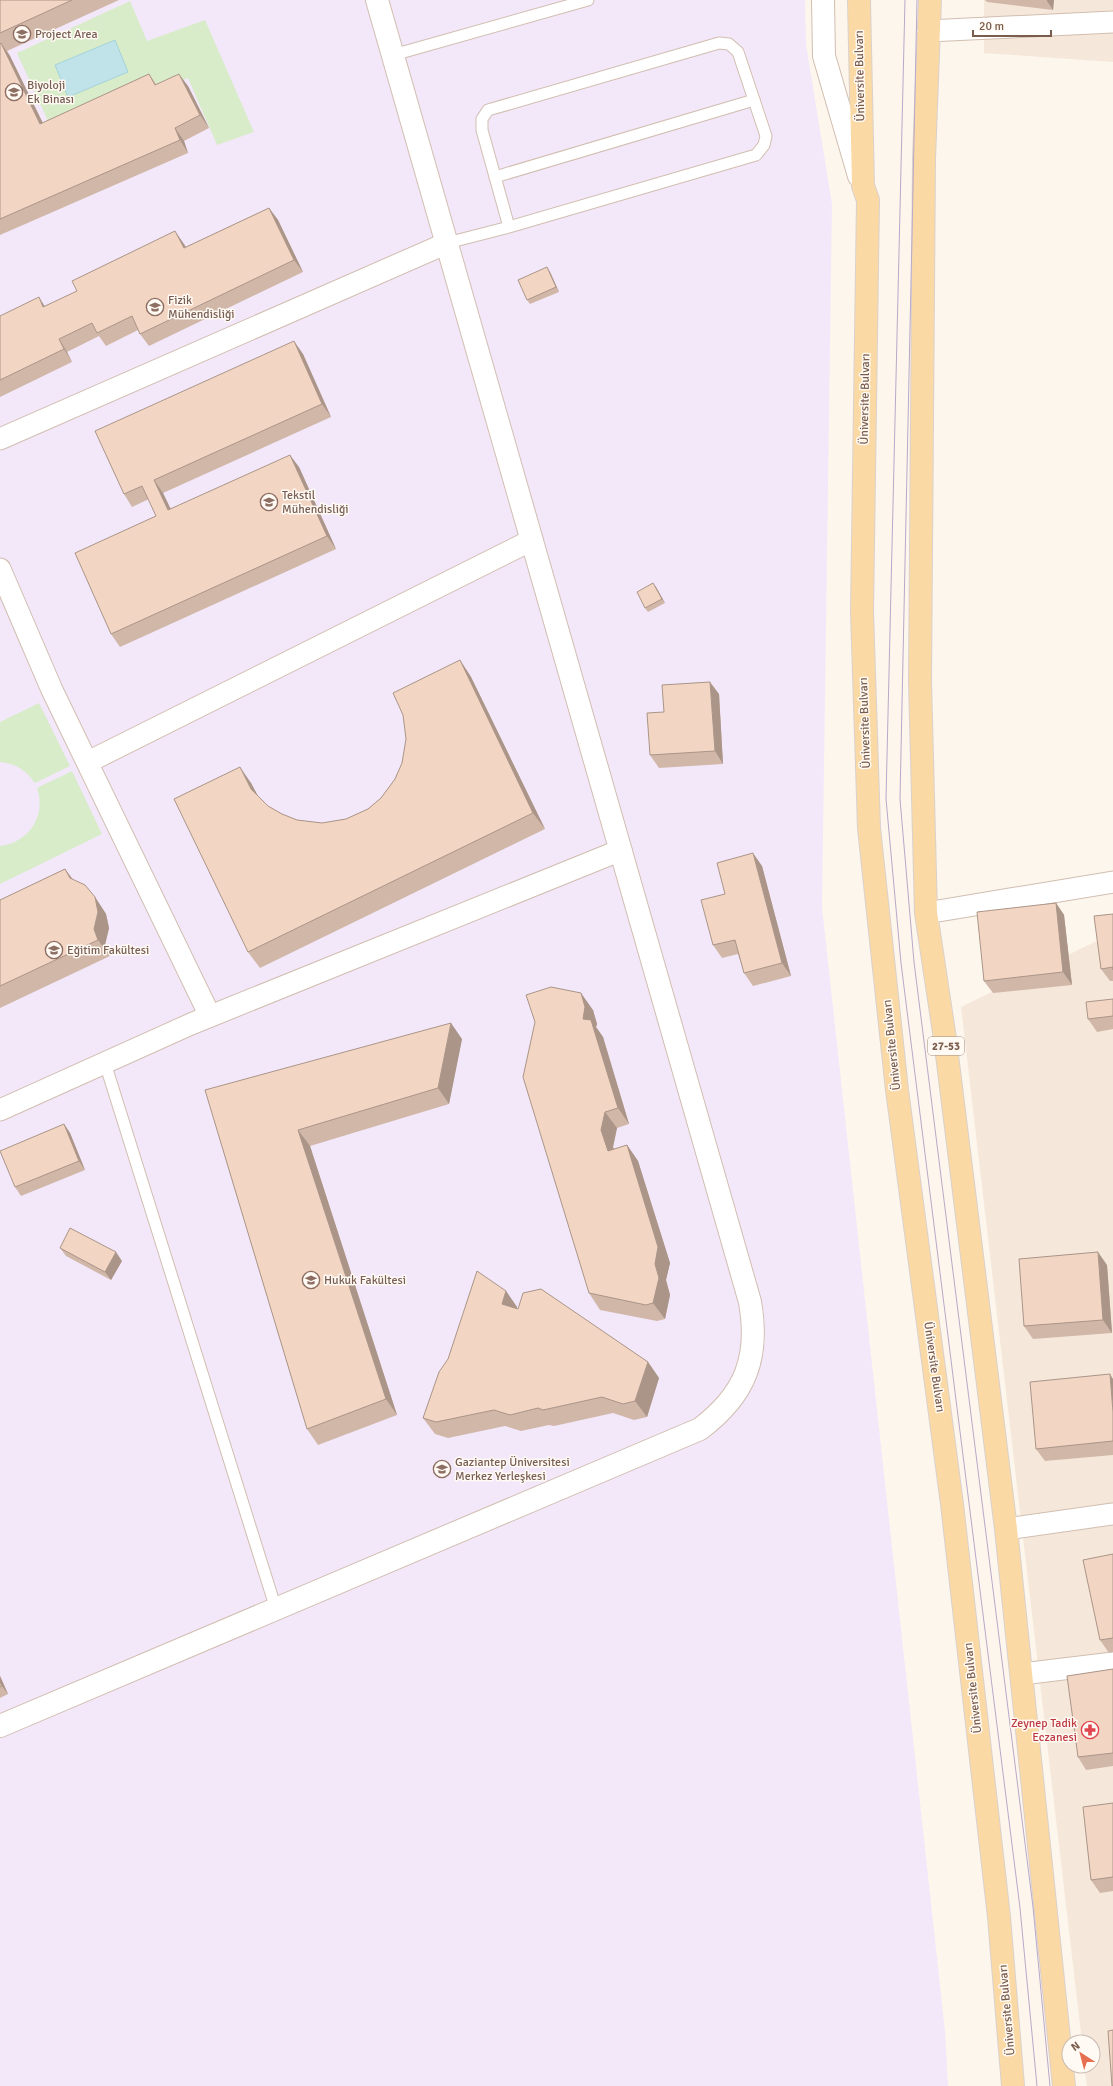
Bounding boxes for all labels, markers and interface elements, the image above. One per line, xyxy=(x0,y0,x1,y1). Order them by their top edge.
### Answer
scale bar xyxy=(973,12,1051,38)
text: 20 m xyxy=(979,19,1004,34)
school or university icon: Project Area xyxy=(12,24,32,44)
place label: Project Area xyxy=(35,27,98,42)
street label: Üniversite Bulvarı xyxy=(852,30,868,122)
place label: Biyoloji Ek Binası xyxy=(27,78,74,107)
school or university icon: Biyoloji Ek Binası xyxy=(4,82,24,102)
place label: Fizik Mühendisliği xyxy=(168,293,234,322)
school or university icon: Fizik Mühendisliği xyxy=(145,297,165,317)
street label: Üniversite Bulvarı xyxy=(857,353,873,445)
place label: Tekstil Mühendisliği xyxy=(282,488,348,517)
school or university icon: Tekstil Mühendisliği xyxy=(259,492,279,512)
street label: Üniversite Bulvarı xyxy=(856,677,874,769)
school or university icon: Eğitim Fakültesi xyxy=(44,940,64,960)
place label: Eğitim Fakültesi xyxy=(67,943,149,958)
street label: Üniversite Bulvarı xyxy=(880,999,904,1091)
road number: 27-53 xyxy=(928,1037,964,1055)
school or university icon: Hukuk Fakültesi xyxy=(301,1270,321,1290)
place label: Hukuk Fakültesi xyxy=(324,1273,406,1288)
street label: Üniversite Bulvarı xyxy=(920,1321,948,1413)
place label: Gaziantep Üniversitesi Merkez Yerleşkesi xyxy=(455,1455,570,1484)
school or university icon: Gaziantep Üniversitesi Merkez Yerleşkesi xyxy=(432,1459,452,1479)
street label: Üniversite Bulvarı xyxy=(961,1642,985,1734)
place label: Zeynep Tadik Eczanesi xyxy=(1011,1716,1077,1745)
pharmacy icon: Zeynep Tadik Eczanesi xyxy=(1080,1720,1100,1740)
street label: Üniversite Bulvarı xyxy=(996,1964,1018,2056)
north arrow xyxy=(1061,2034,1101,2074)
text: N xyxy=(1068,2039,1082,2054)

